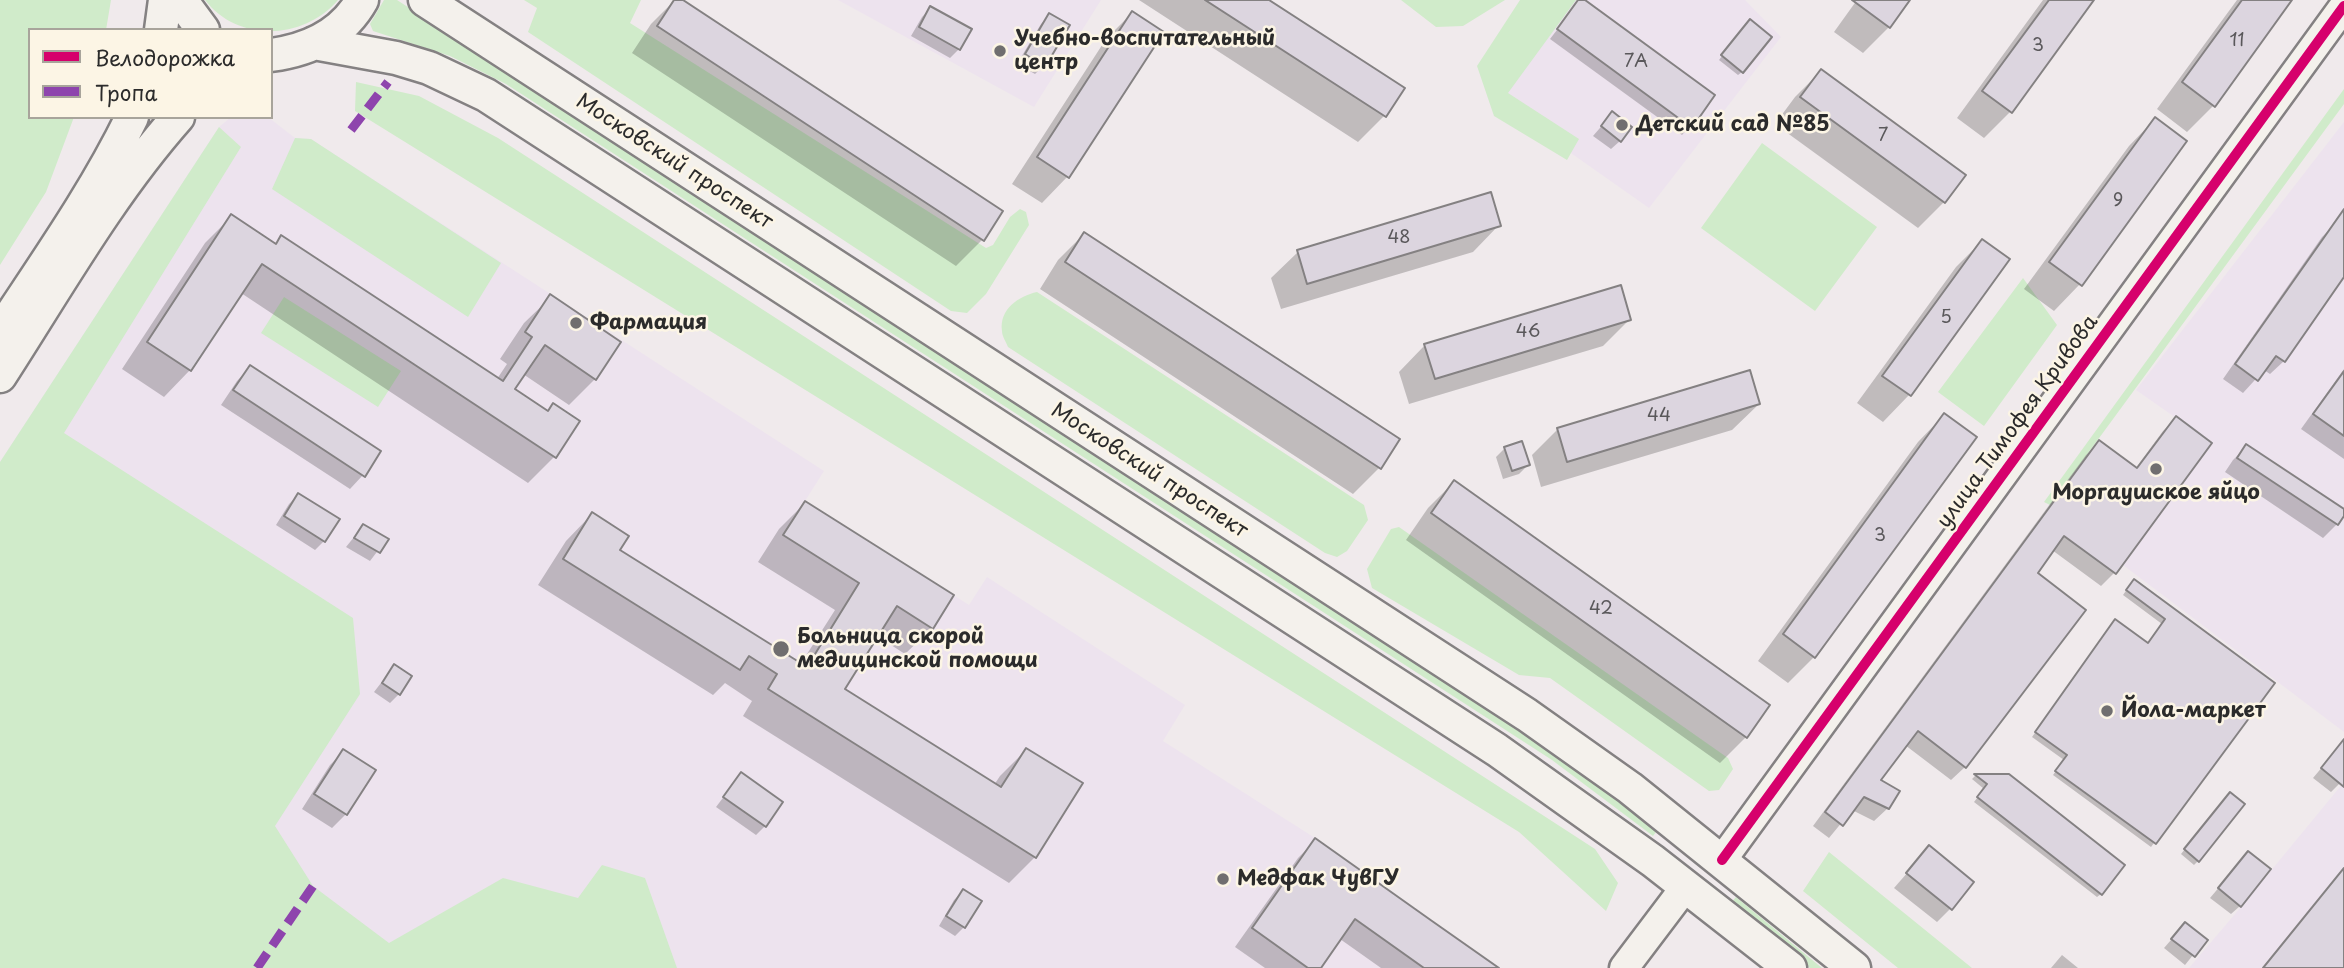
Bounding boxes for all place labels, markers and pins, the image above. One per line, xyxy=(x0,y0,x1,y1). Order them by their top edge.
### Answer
place label: Учебно-воспитательный центр xyxy=(1014,26,1275,76)
marker: Учебно-воспитательный центр xyxy=(992,43,1008,59)
place label: Детский сад №85 xyxy=(1636,112,1830,138)
marker: Детский сад №85 xyxy=(1614,117,1630,133)
place label: Фармация xyxy=(590,310,707,336)
marker: Фармация xyxy=(568,315,584,331)
marker: Моргаушское яйцо xyxy=(2148,461,2164,477)
place label: Моргаушское яйцо xyxy=(2052,480,2260,506)
place label: Больница скорой медицинской помощи xyxy=(797,624,1038,674)
marker: Больница скорой медицинской помощи xyxy=(771,639,791,659)
place label: Йола-маркет xyxy=(2121,698,2266,724)
marker: Йола-маркет xyxy=(2099,703,2115,719)
place label: Медфак ЧувГУ xyxy=(1237,866,1399,892)
marker: Медфак ЧувГУ xyxy=(1215,871,1231,887)

